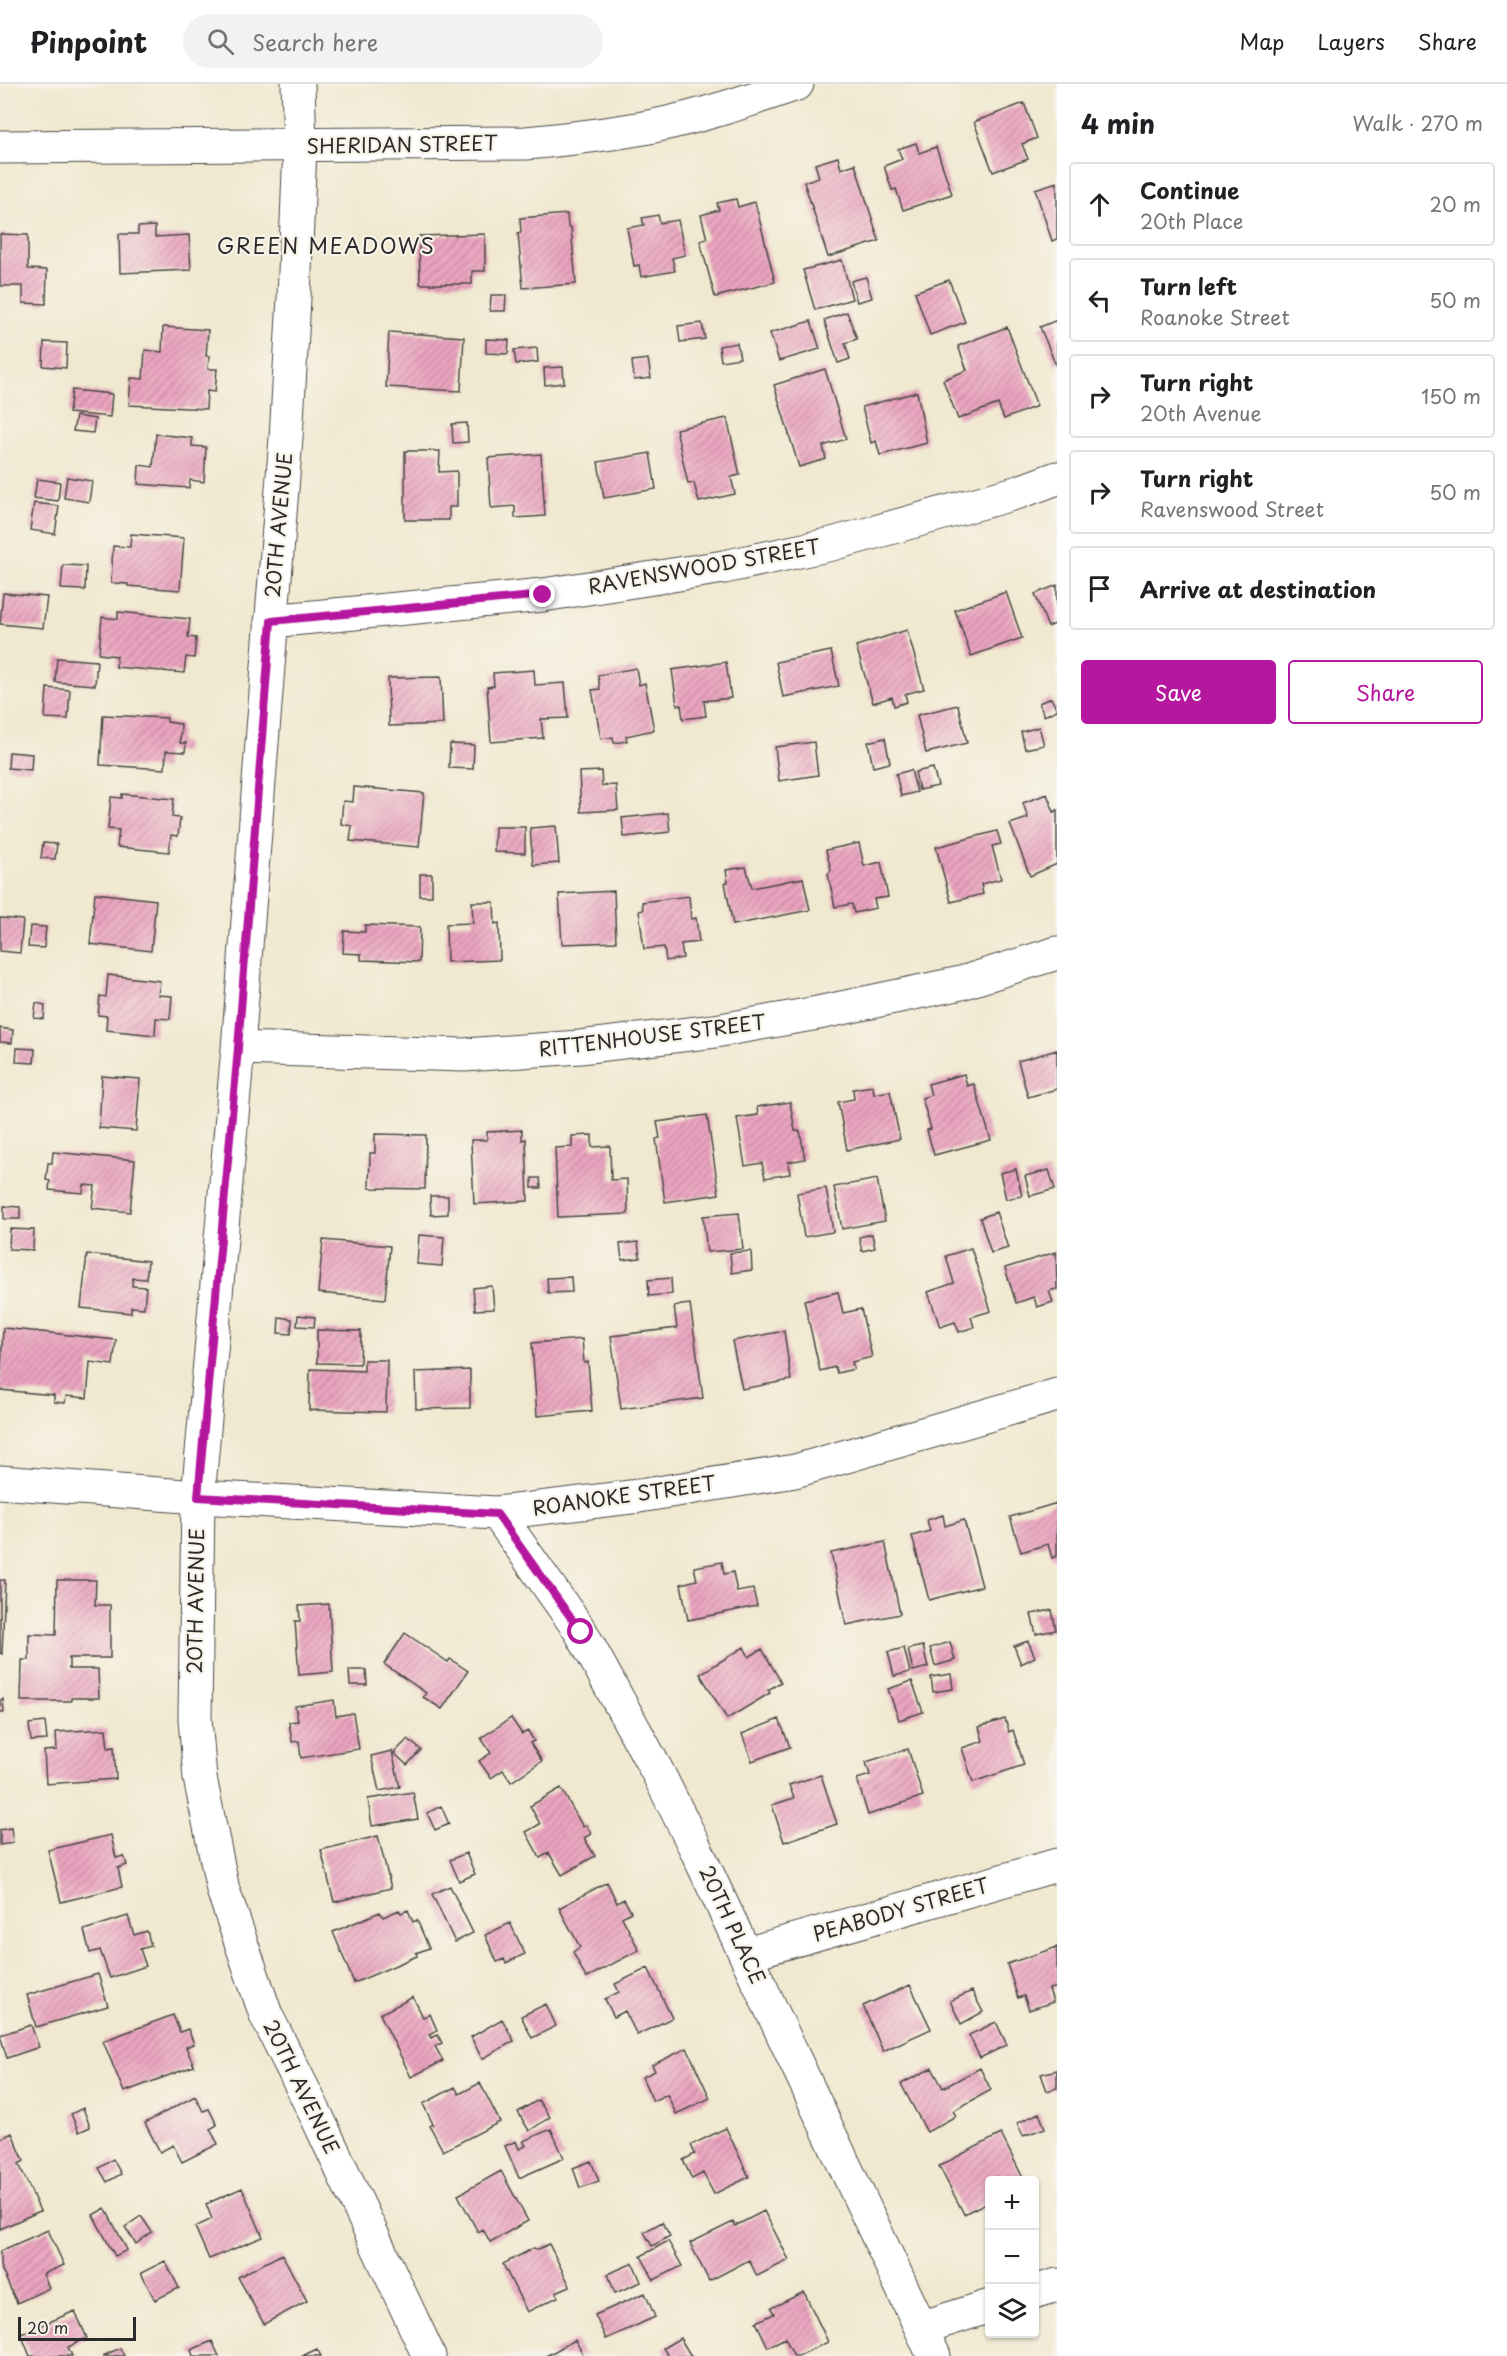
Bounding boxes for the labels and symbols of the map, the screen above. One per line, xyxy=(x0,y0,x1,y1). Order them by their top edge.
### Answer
street label: SHERIDAN STREET xyxy=(306,127,498,161)
district label: GREEN MEADOWS xyxy=(217,229,435,261)
street label: 20TH AVENUE xyxy=(257,451,299,599)
street label: RAVENSWOOD STREET xyxy=(586,531,822,601)
route end xyxy=(529,581,555,607)
street label: RITTENHOUSE STREET xyxy=(537,1006,767,1064)
street label: ROANOKE STREET xyxy=(531,1467,718,1523)
street label: 20TH AVENUE xyxy=(179,1528,211,1674)
route start xyxy=(567,1618,593,1644)
street label: 20TH PLACE xyxy=(692,1860,773,1989)
street label: PEABODY STREET xyxy=(809,1870,992,1948)
street label: 20TH AVENUE xyxy=(256,2014,347,2159)
scale bar xyxy=(18,2314,136,2342)

